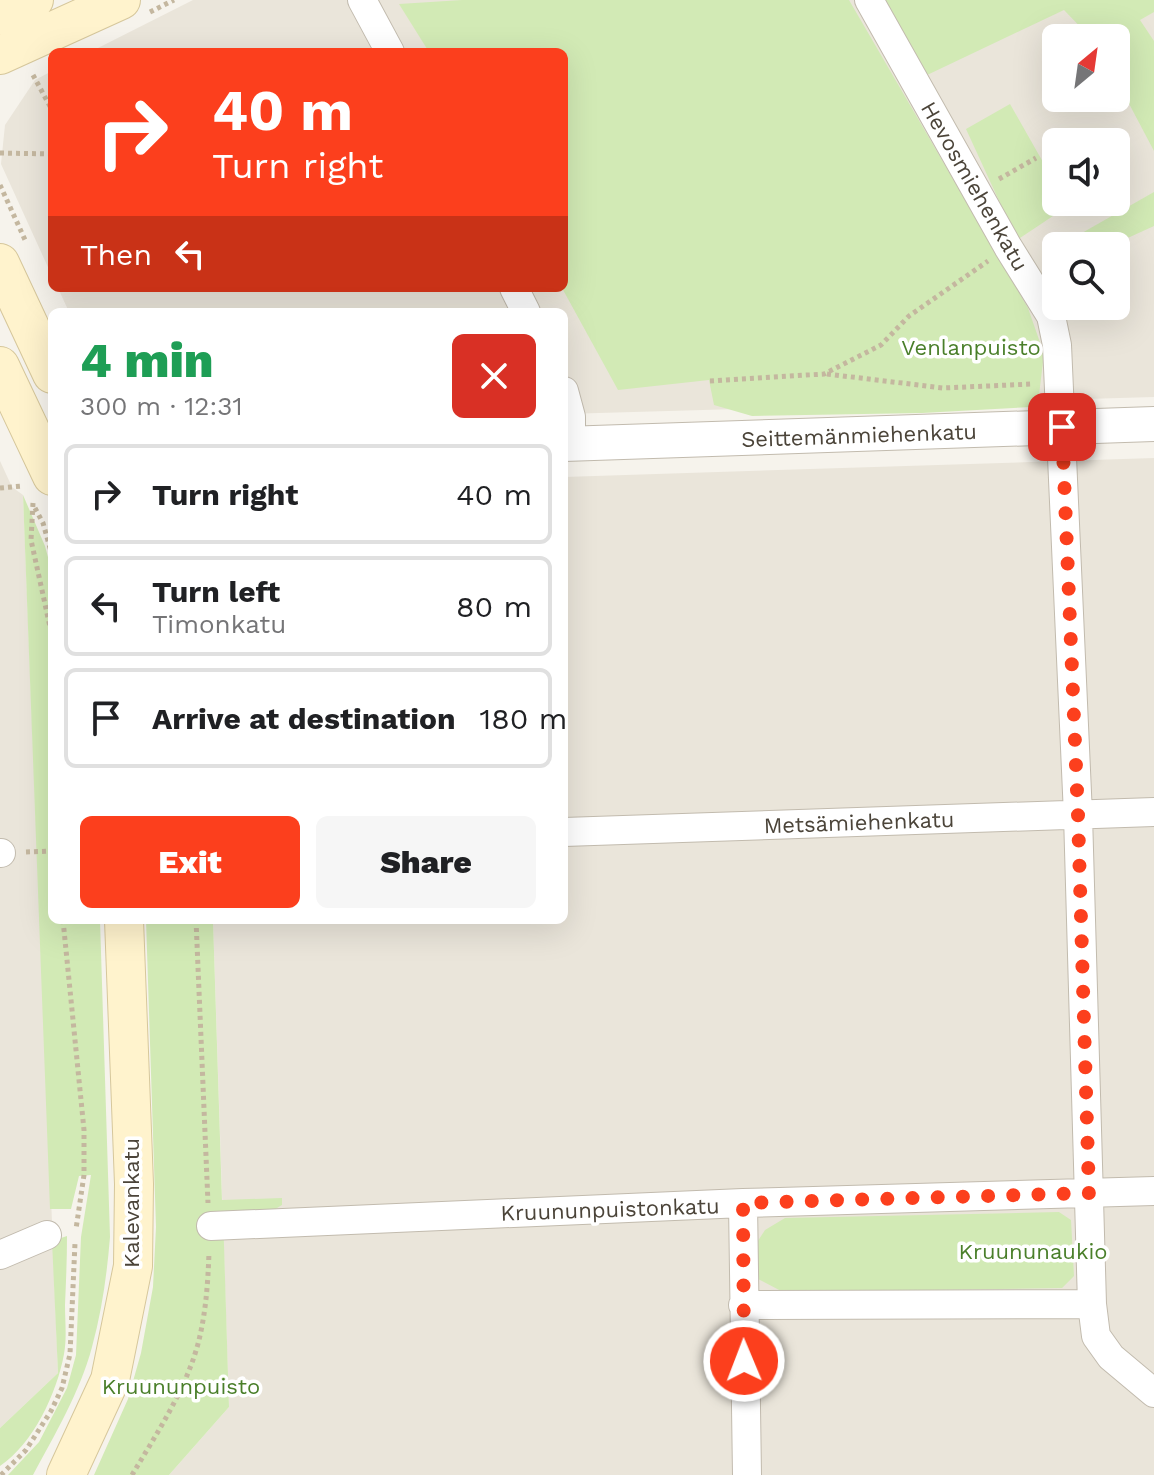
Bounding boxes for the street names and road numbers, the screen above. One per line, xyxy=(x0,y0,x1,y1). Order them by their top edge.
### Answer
street label: Hevosmiehenkatu xyxy=(916,97,1033,275)
street label: Seittemänmiehenkatu xyxy=(741,419,977,452)
street label: Metsämiehenkatu xyxy=(763,807,955,838)
street label: Kalevankatu xyxy=(119,1138,144,1268)
street label: Kruununpuistonkatu xyxy=(500,1193,720,1226)

